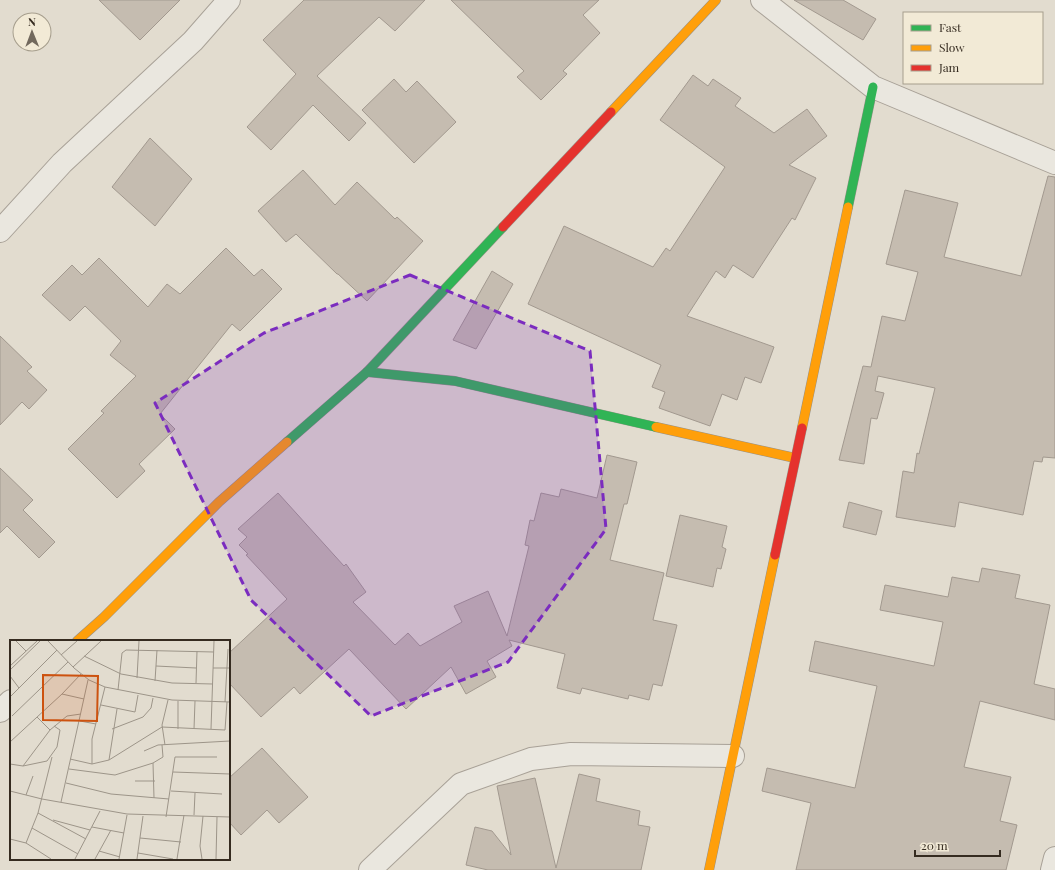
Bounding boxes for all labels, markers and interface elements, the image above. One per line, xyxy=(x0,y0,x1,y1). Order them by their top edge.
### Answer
north arrow xyxy=(12,12,52,52)
legend xyxy=(903,12,1043,84)
text: N xyxy=(28,14,36,29)
text: Fast xyxy=(939,19,962,35)
text: Slow xyxy=(939,39,965,55)
text: Jam xyxy=(938,59,960,75)
inset map xyxy=(10,640,230,860)
scale bar xyxy=(915,832,1000,858)
text: 20 m xyxy=(921,837,948,853)

